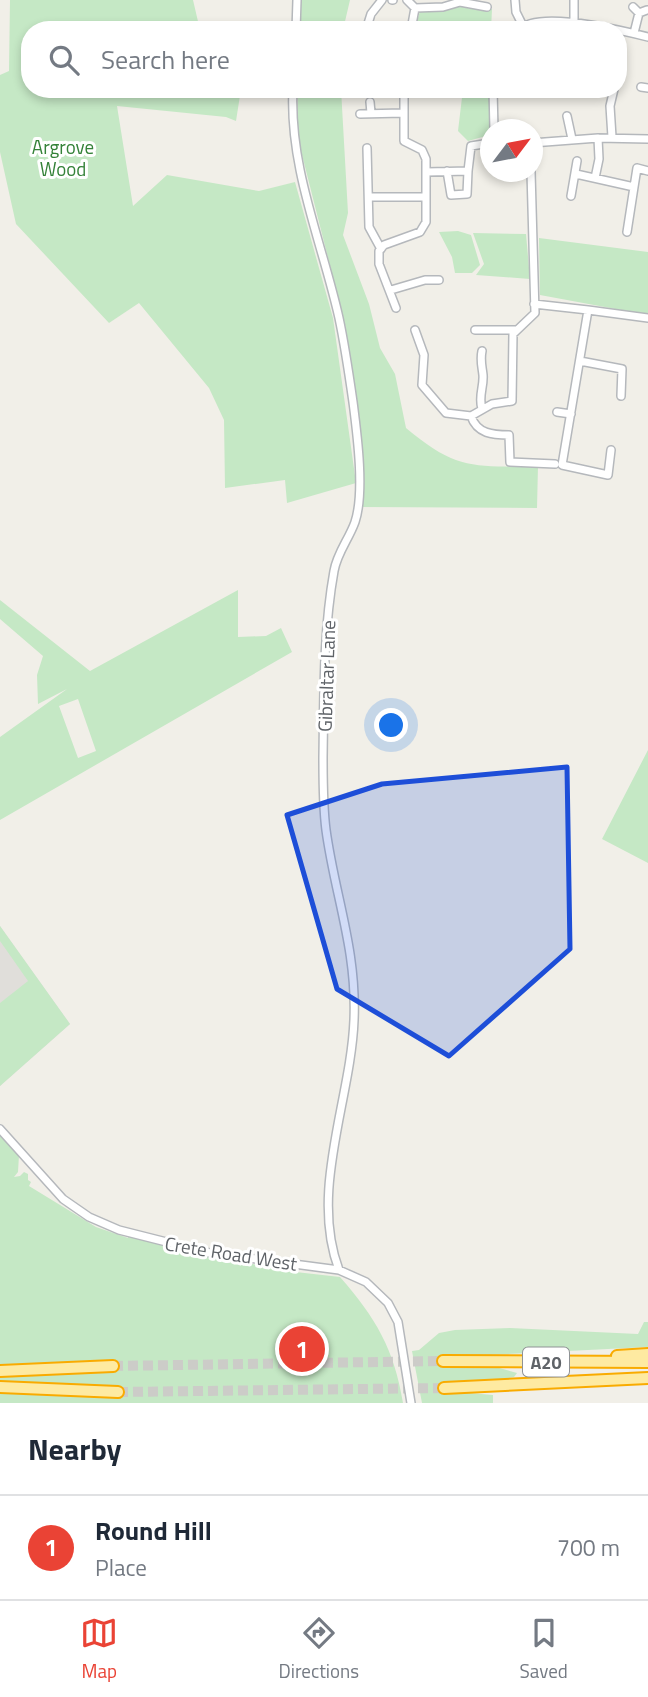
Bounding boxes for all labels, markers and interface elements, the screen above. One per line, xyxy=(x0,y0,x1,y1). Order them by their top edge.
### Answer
search box xyxy=(21,21,627,98)
text: Search here xyxy=(101,40,230,79)
icon: search xyxy=(45,41,83,79)
north arrow xyxy=(480,119,543,182)
park label: Argrove Wood xyxy=(32,132,94,183)
street label: Gibraltar Lane xyxy=(310,620,342,732)
your location xyxy=(374,708,408,742)
street label: Crete Road West xyxy=(163,1228,300,1278)
pin: 1 xyxy=(279,1323,325,1375)
road number: A20 xyxy=(523,1348,569,1377)
text: Nearby xyxy=(28,1426,121,1472)
text: Round Hill xyxy=(95,1511,212,1550)
text: 1 xyxy=(45,1530,57,1565)
text: 700 m xyxy=(557,1530,620,1565)
text: Place xyxy=(95,1550,147,1585)
tab: Map xyxy=(80,1614,118,1685)
tab: Directions xyxy=(279,1614,359,1685)
tab: Saved xyxy=(519,1614,568,1685)

